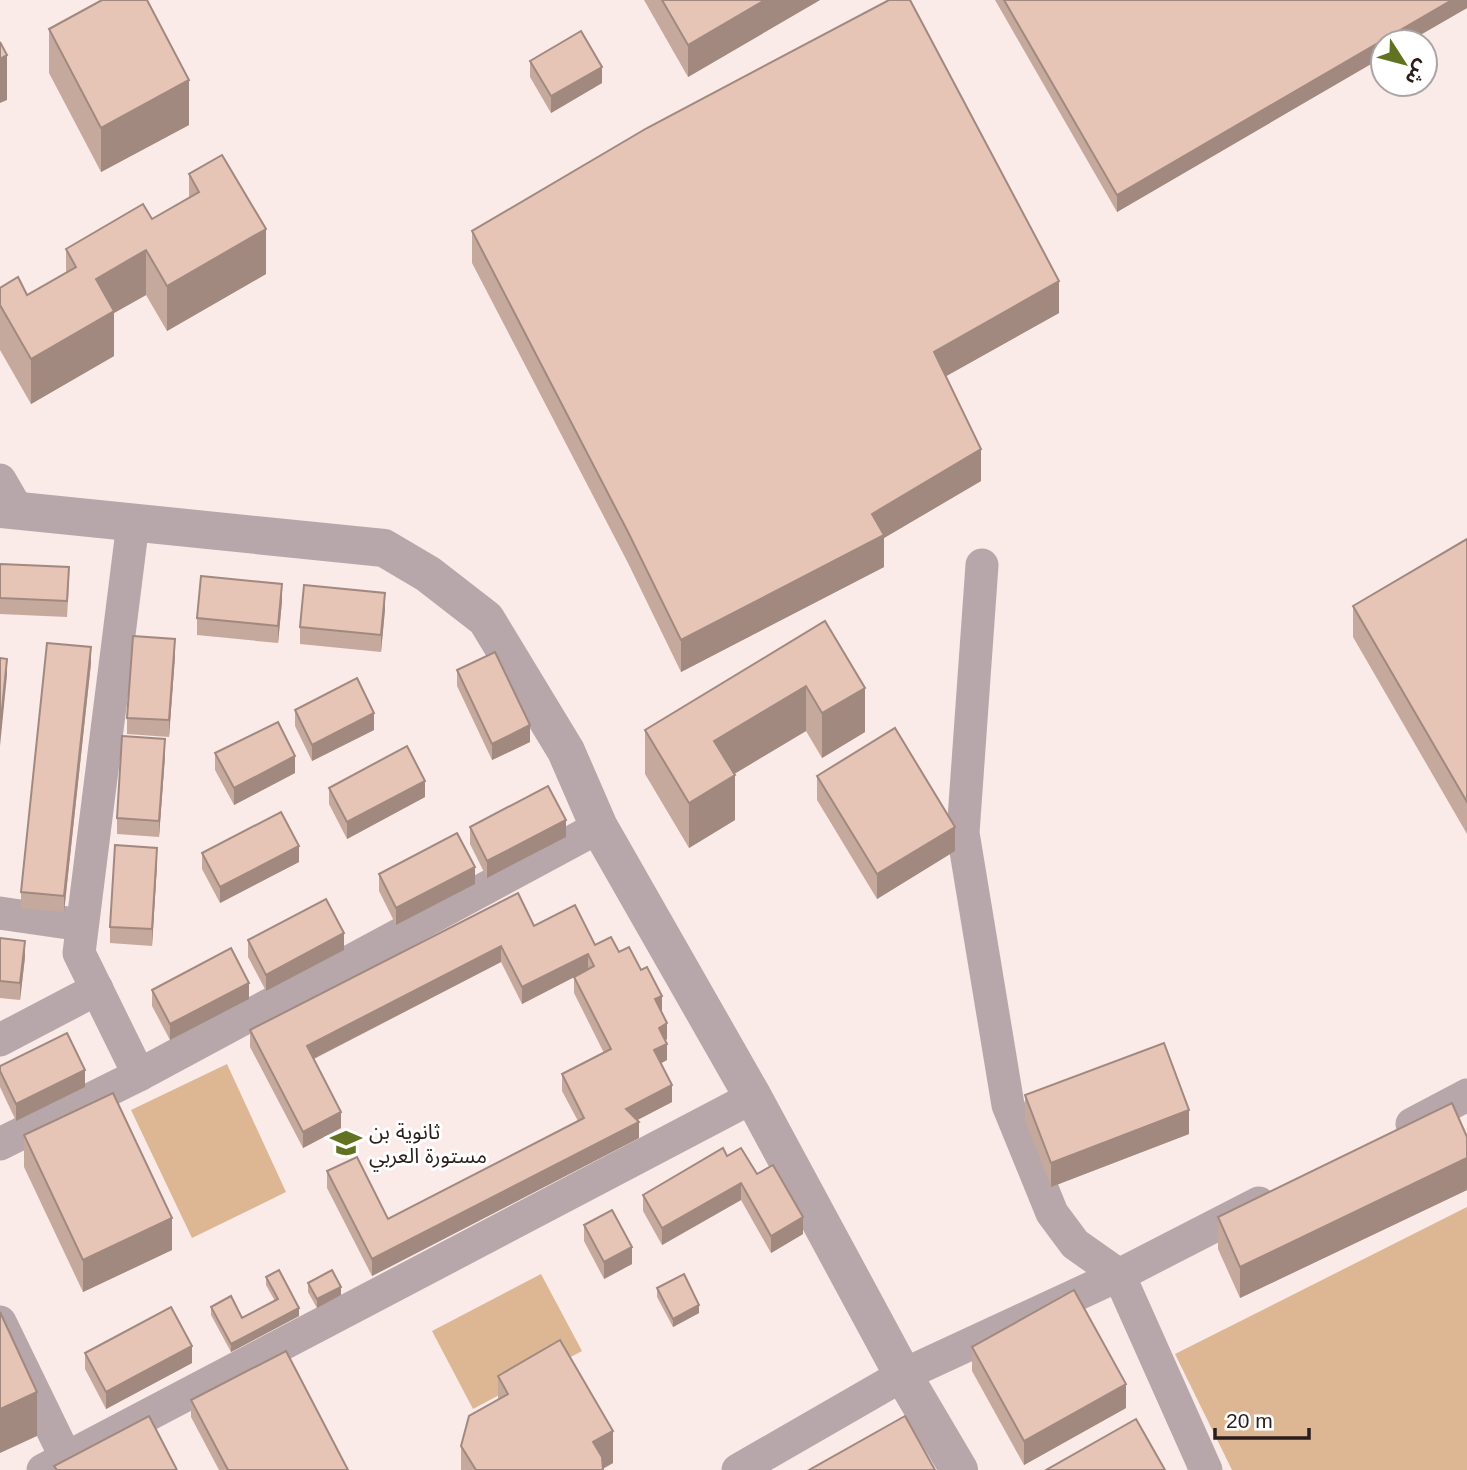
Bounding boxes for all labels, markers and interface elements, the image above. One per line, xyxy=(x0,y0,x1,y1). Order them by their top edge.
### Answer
north arrow xyxy=(1369,28,1439,98)
text: ش xyxy=(1401,56,1433,89)
place label: ثانوية بن مستورة العربي xyxy=(369,1120,487,1171)
school or university icon: ثانوية بن مستورة العربي xyxy=(329,1126,363,1160)
scale bar xyxy=(1215,1396,1310,1440)
text: 20 m xyxy=(1226,1409,1273,1432)

